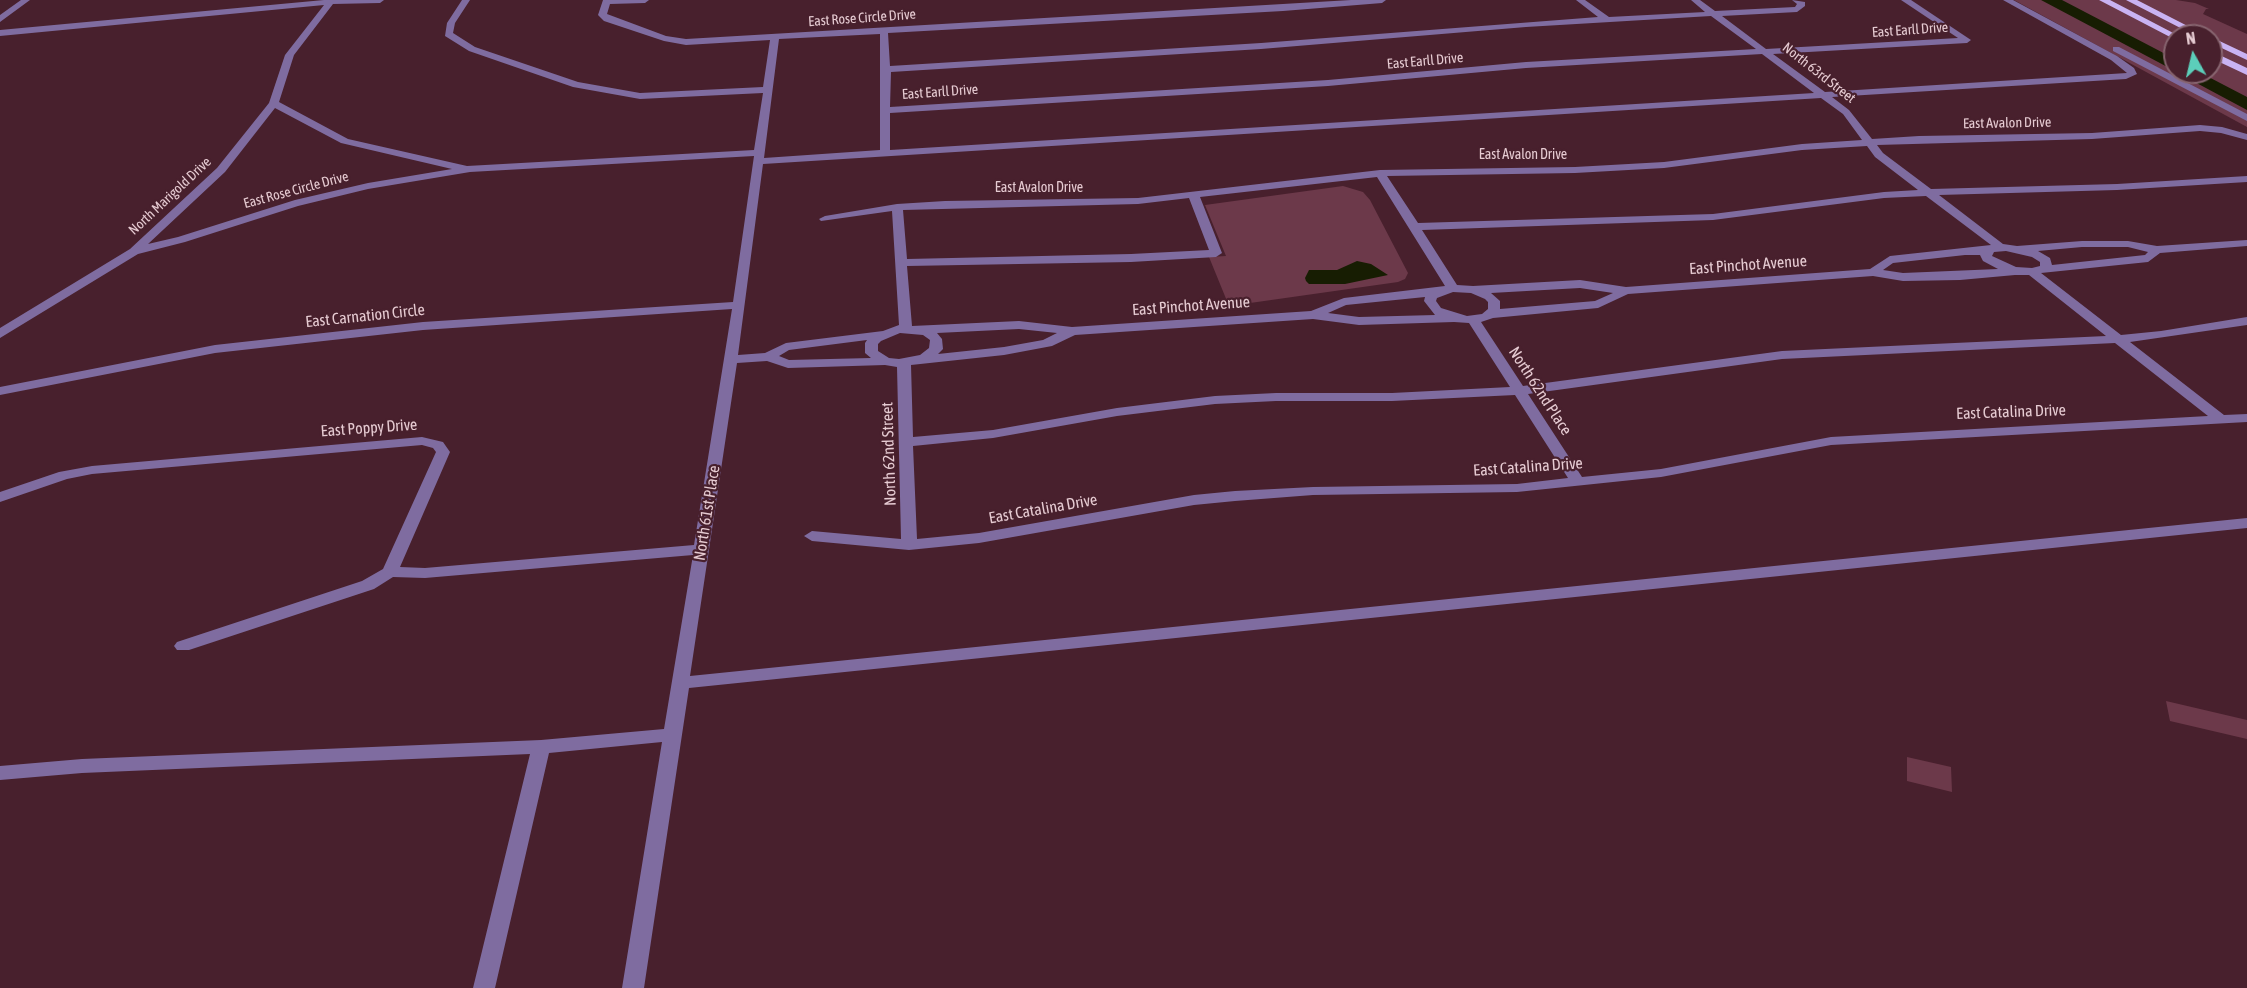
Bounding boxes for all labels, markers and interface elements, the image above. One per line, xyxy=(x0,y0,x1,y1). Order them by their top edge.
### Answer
street label: East Rose Circle Drive xyxy=(808,6,916,30)
street label: East Earll Drive xyxy=(1871,19,1949,41)
north arrow xyxy=(2163,24,2223,84)
text: N xyxy=(2185,29,2197,48)
street label: North 63rd Street xyxy=(1779,39,1859,107)
street label: East Earll Drive xyxy=(1386,49,1464,73)
street label: East Earll Drive xyxy=(901,81,979,103)
street label: East Avalon Drive xyxy=(1963,114,2051,132)
street label: East Avalon Drive xyxy=(1479,147,1567,163)
street label: North Marigold Drive xyxy=(125,154,215,238)
street label: East Rose Circle Drive xyxy=(242,168,350,212)
street label: East Avalon Drive xyxy=(995,180,1083,196)
street label: East Pinchot Avenue xyxy=(1688,251,1808,279)
street label: East Pinchot Avenue xyxy=(1131,292,1251,320)
street label: East Carnation Circle xyxy=(304,300,426,332)
street label: North 62nd Place xyxy=(1504,343,1576,439)
street label: East Catalina Drive xyxy=(1956,400,2066,424)
street label: North 62nd Street xyxy=(878,402,900,506)
street label: East Poppy Drive xyxy=(320,415,418,441)
street label: East Catalina Drive xyxy=(1473,454,1583,480)
street label: North 61st Place xyxy=(690,464,724,562)
street label: East Catalina Drive xyxy=(987,490,1099,528)

